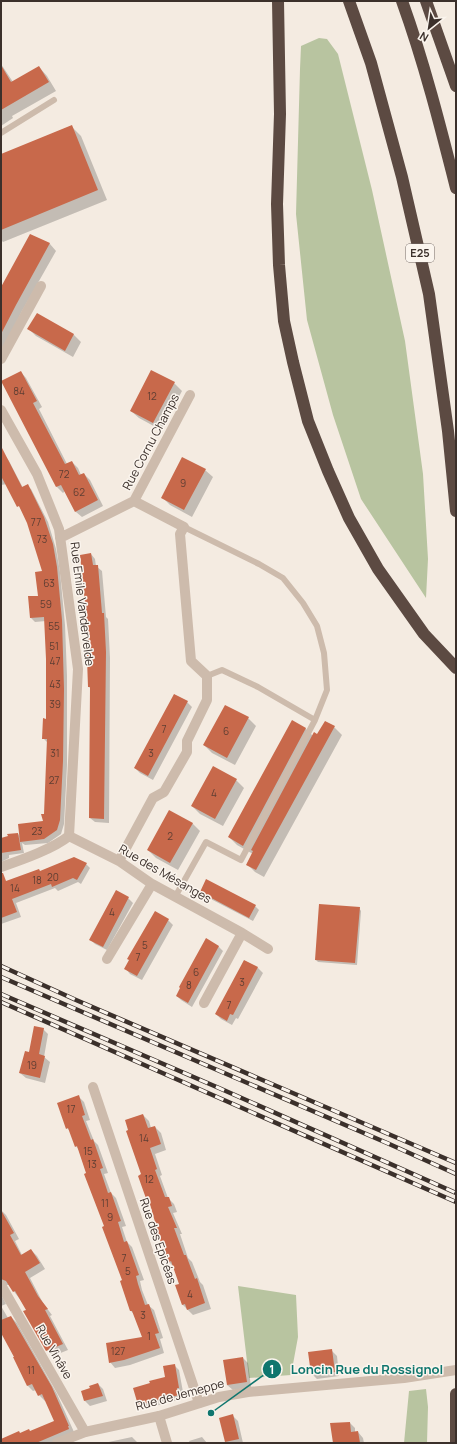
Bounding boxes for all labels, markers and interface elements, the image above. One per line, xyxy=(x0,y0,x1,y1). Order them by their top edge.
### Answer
north arrow xyxy=(409,8,449,48)
text: N xyxy=(416,29,431,46)
road number: E25 xyxy=(406,244,434,262)
house number: 84 xyxy=(13,384,25,398)
house number: 12 xyxy=(147,389,157,403)
street label: Rue Cornu Champs xyxy=(118,391,183,493)
house number: 72 xyxy=(59,467,70,481)
house number: 9 xyxy=(180,476,186,490)
house number: 62 xyxy=(73,485,85,499)
house number: 77 xyxy=(31,515,41,529)
house number: 73 xyxy=(37,532,47,546)
street label: Rue Emile Vandervelde xyxy=(66,541,99,667)
house number: 63 xyxy=(43,576,55,590)
house number: 59 xyxy=(40,597,52,611)
house number: 55 xyxy=(48,619,60,633)
house number: 51 xyxy=(49,639,59,653)
house number: 47 xyxy=(50,654,60,668)
house number: 43 xyxy=(49,677,61,691)
house number: 39 xyxy=(49,697,61,711)
house number: 7 xyxy=(161,722,167,736)
house number: 6 xyxy=(223,724,229,738)
house number: 31 xyxy=(50,746,60,760)
house number: 3 xyxy=(148,746,154,760)
house number: 27 xyxy=(49,773,59,787)
house number: 4 xyxy=(211,786,217,800)
house number: 23 xyxy=(31,824,43,838)
house number: 2 xyxy=(167,829,173,843)
street label: Rue des Mésanges xyxy=(116,840,215,907)
house number: 20 xyxy=(47,870,59,884)
house number: 18 xyxy=(32,873,42,887)
house number: 14 xyxy=(10,881,20,895)
house number: 4 xyxy=(109,905,115,919)
house number: 5 xyxy=(142,938,148,952)
house number: 7 xyxy=(135,950,141,964)
house number: 6 xyxy=(193,965,199,979)
house number: 3 xyxy=(239,975,245,989)
house number: 8 xyxy=(186,978,192,992)
house number: 7 xyxy=(226,998,232,1012)
house number: 19 xyxy=(27,1058,37,1072)
house number: 17 xyxy=(67,1102,75,1116)
house number: 14 xyxy=(139,1131,149,1145)
house number: 15 xyxy=(83,1144,93,1158)
house number: 13 xyxy=(87,1157,97,1171)
house number: 12 xyxy=(144,1172,154,1186)
street label: Rue des Epicéas xyxy=(136,1195,181,1286)
house number: 11 xyxy=(101,1196,109,1210)
house number: 9 xyxy=(107,1210,113,1224)
house number: 7 xyxy=(121,1251,127,1265)
house number: 5 xyxy=(125,1264,131,1278)
house number: 4 xyxy=(187,1287,193,1301)
house number: 3 xyxy=(140,1308,146,1322)
street label: Rue Vinâve xyxy=(32,1321,77,1382)
house number: 1 xyxy=(147,1329,151,1343)
house number: 127 xyxy=(111,1344,125,1358)
callout: Loncin Rue du Rossignol xyxy=(262,1357,451,1382)
text: Loncin Rue du Rossignol xyxy=(291,1360,443,1378)
text: 1 xyxy=(269,1361,275,1378)
house number: 11 xyxy=(27,1363,35,1377)
street label: Rue de Jemeppe xyxy=(134,1375,226,1415)

